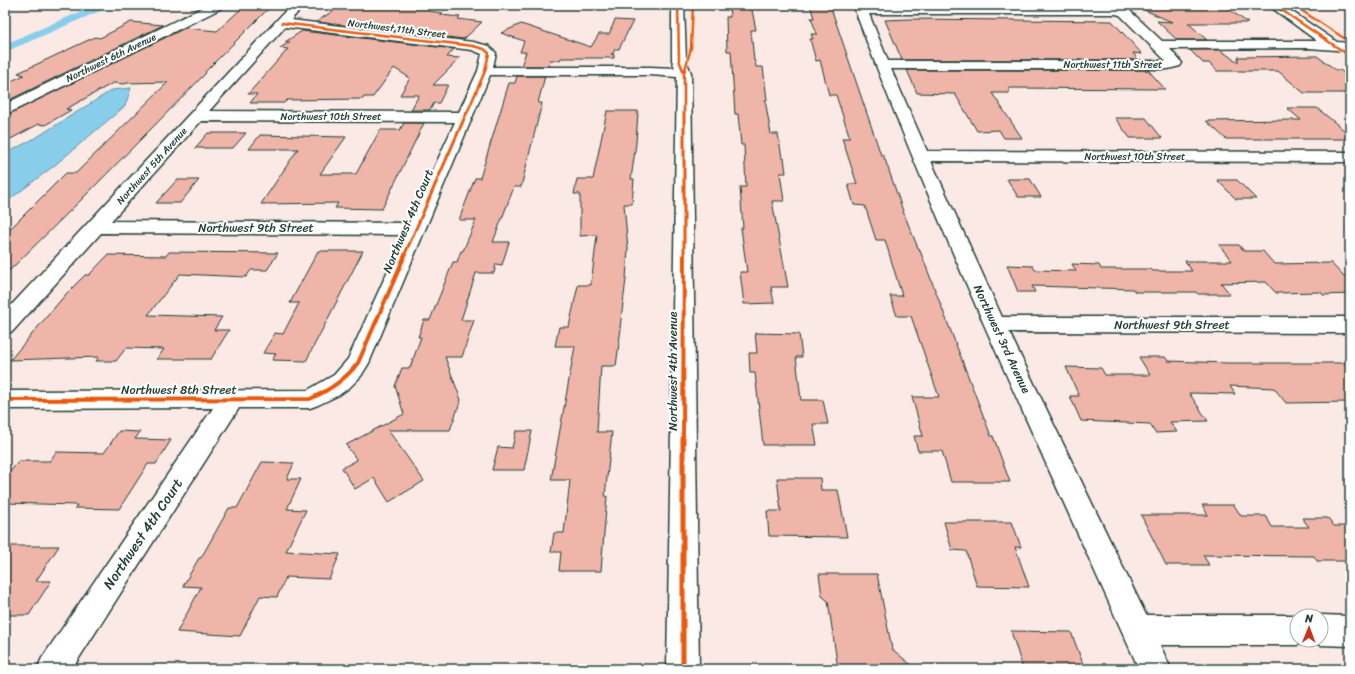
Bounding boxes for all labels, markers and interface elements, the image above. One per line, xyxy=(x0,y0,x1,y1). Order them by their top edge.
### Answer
street label: Northwest 11th Street xyxy=(347,14,448,44)
street label: Northwest 6th Avenue xyxy=(63,28,160,88)
street label: Northwest 11th Street xyxy=(1064,56,1163,74)
street label: Northwest 10th Street xyxy=(281,108,382,126)
street label: Northwest 5th Avenue xyxy=(112,123,192,209)
street label: Northwest 10th Street xyxy=(1085,148,1186,166)
street label: Northwest 4th Court xyxy=(376,166,440,276)
street label: Northwest 9th Street xyxy=(198,217,314,239)
street label: Northwest 3rd Avenue xyxy=(967,281,1037,397)
street label: Northwest 4th Avenue xyxy=(662,311,684,431)
street label: Northwest 9th Street xyxy=(1114,314,1230,336)
street label: Northwest 8th Street xyxy=(121,379,237,401)
street label: Northwest 4th Court xyxy=(96,473,190,595)
north arrow xyxy=(1289,608,1329,648)
text: N xyxy=(1304,609,1314,628)

